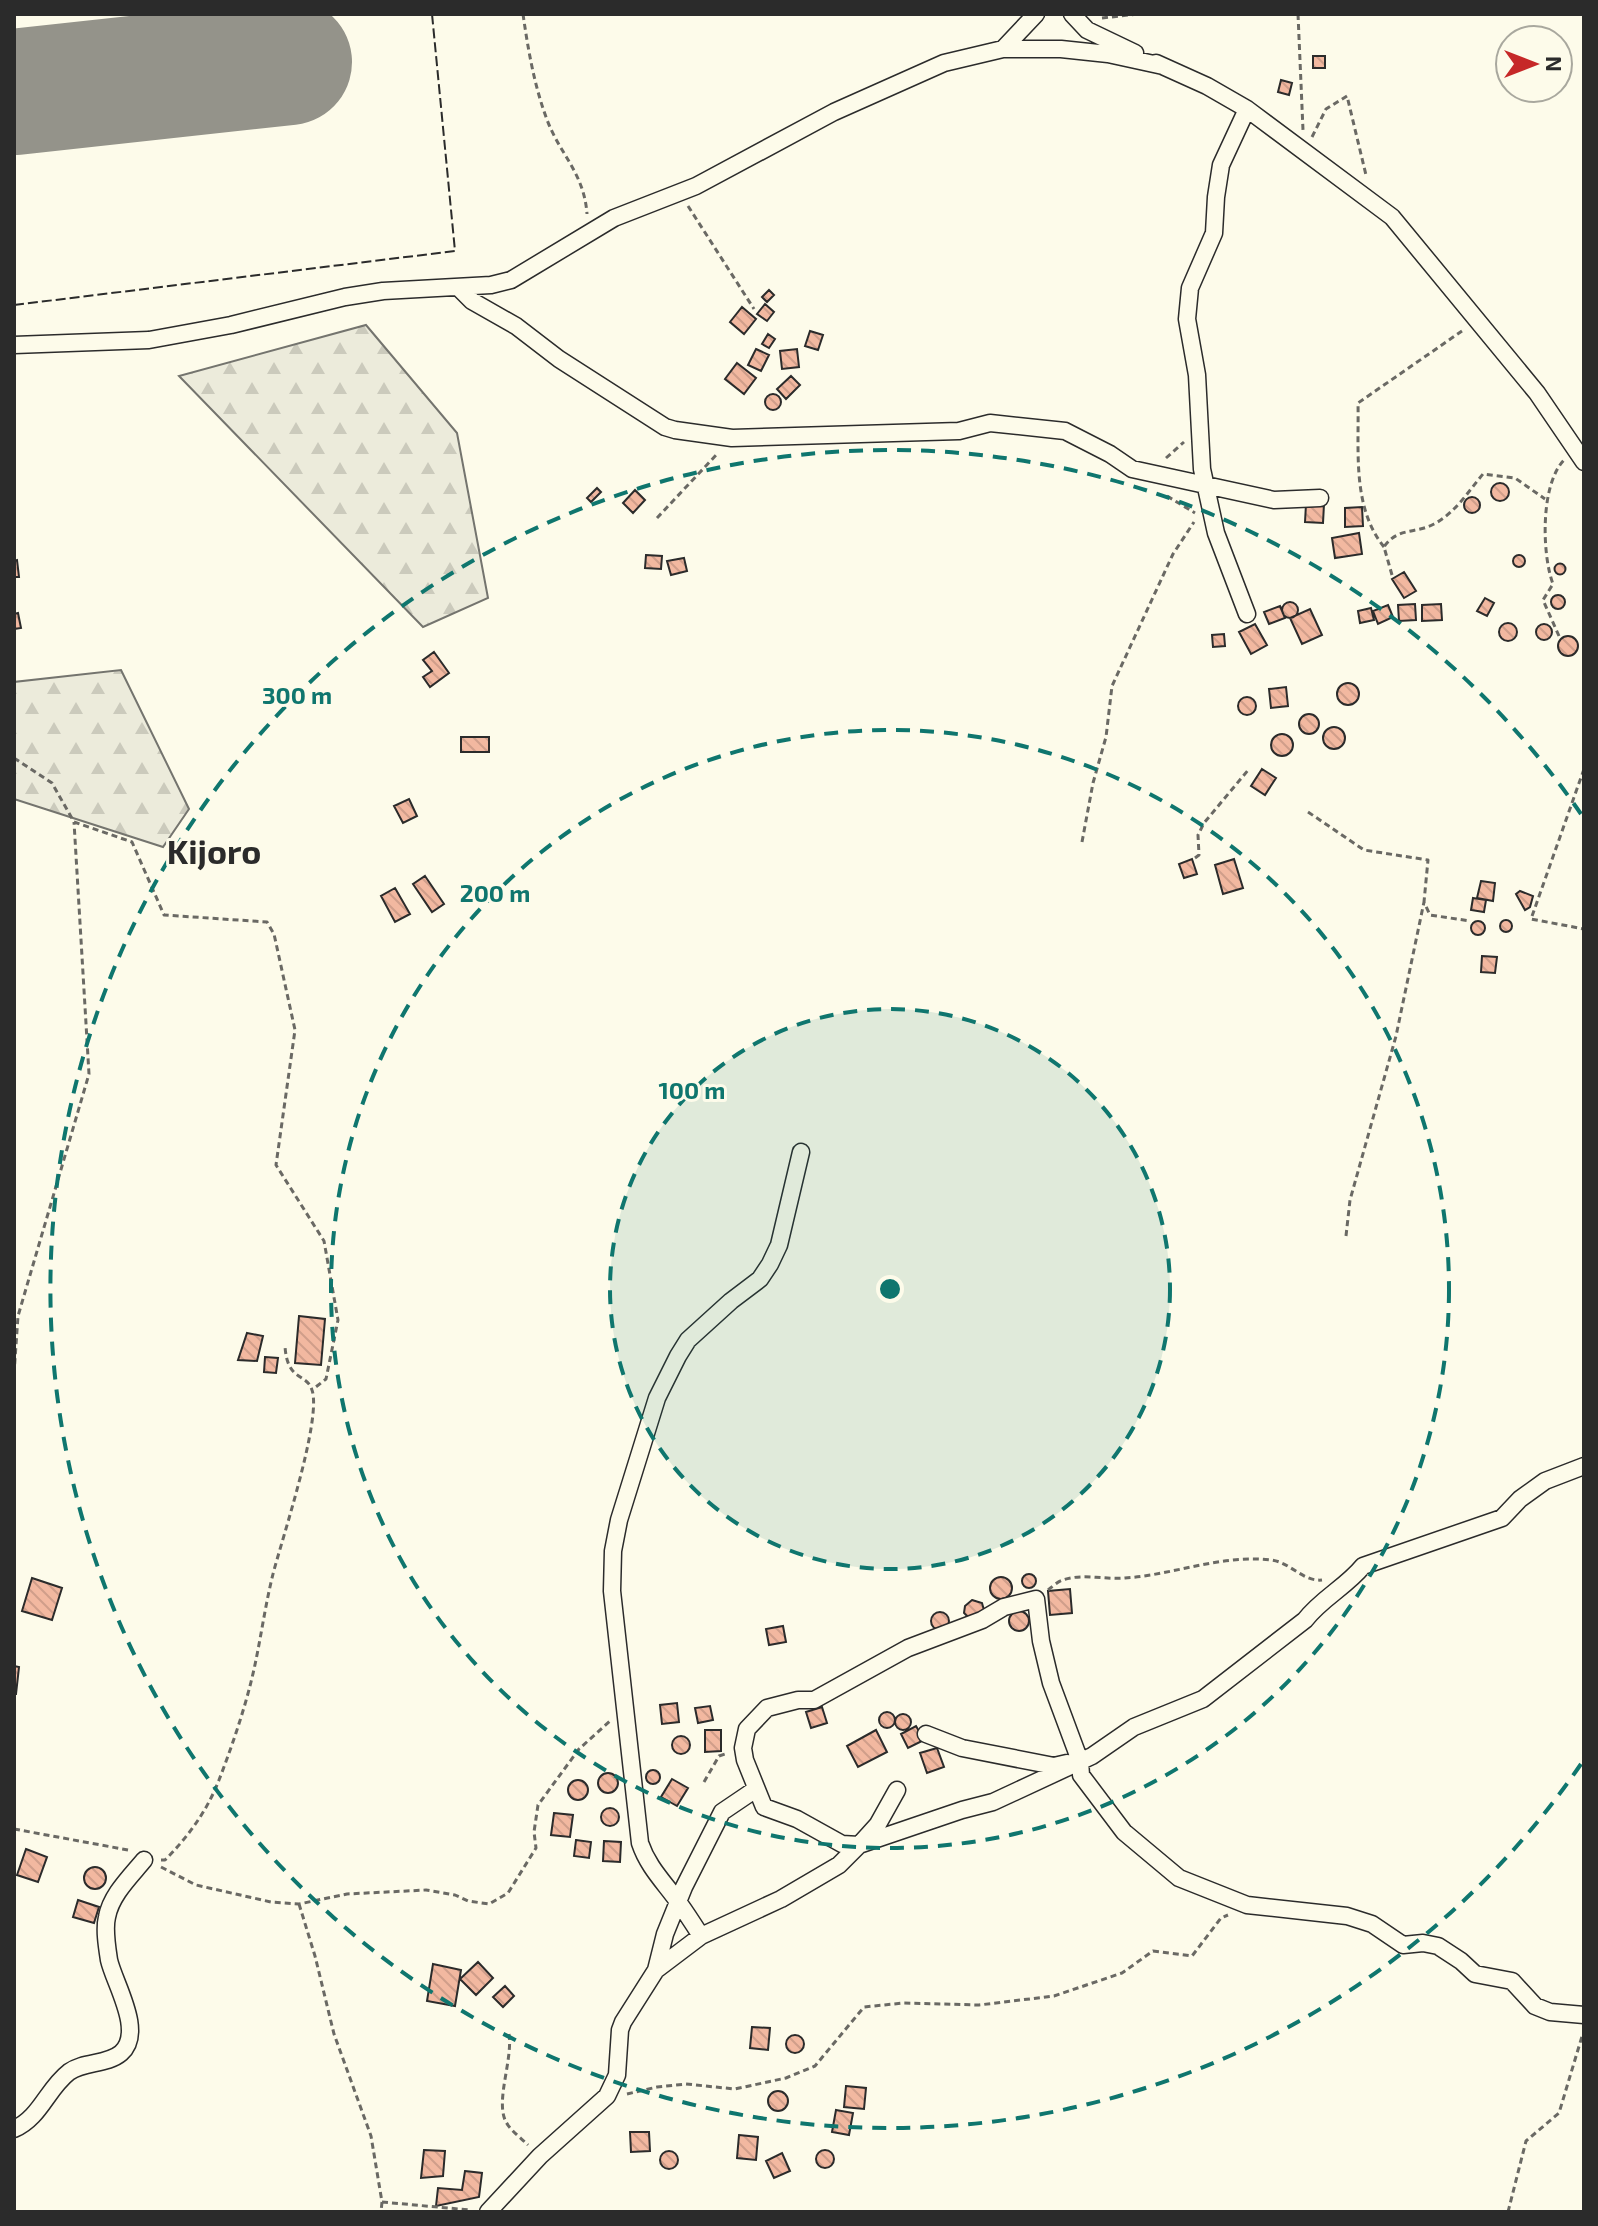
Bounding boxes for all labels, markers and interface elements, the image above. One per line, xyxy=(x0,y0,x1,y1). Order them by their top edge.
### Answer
north arrow xyxy=(1494,24,1574,104)
text: N xyxy=(1542,56,1568,72)
text: 300 m xyxy=(262,680,332,709)
district label: Kijoro xyxy=(167,830,261,871)
text: 200 m xyxy=(460,878,530,907)
text: 100 m xyxy=(659,1075,725,1104)
centre of rings xyxy=(876,1275,904,1303)

